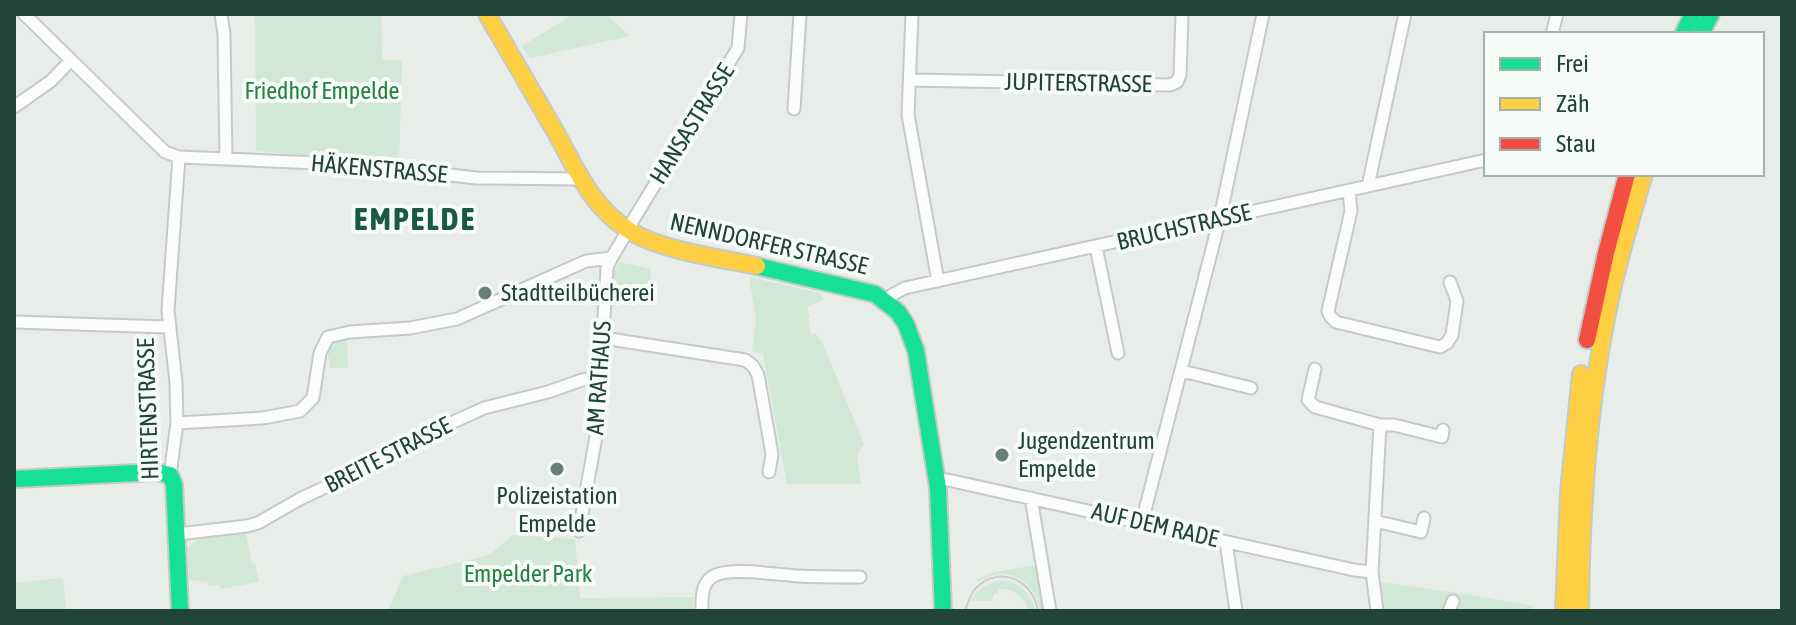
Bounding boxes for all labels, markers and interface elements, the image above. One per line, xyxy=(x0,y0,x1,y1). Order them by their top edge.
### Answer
legend xyxy=(1484,32,1764,176)
text: Frei xyxy=(1556,50,1589,77)
street label: HANSASTRASSE xyxy=(644,59,739,189)
street label: JUPITERSTRASSE xyxy=(1004,68,1152,97)
park label: Friedhof Empelde xyxy=(245,77,399,104)
text: Zäh xyxy=(1556,90,1590,117)
text: Stau xyxy=(1556,130,1596,157)
street label: HÄKENSTRASSE xyxy=(310,149,448,188)
street label: BRUCHSTRASSE xyxy=(1114,198,1254,255)
district label: EMPELDE xyxy=(354,200,476,237)
street label: NENNDORFER STRASSE xyxy=(668,208,871,279)
place label: Stadtteilbücherei xyxy=(501,279,655,306)
marker: Stadtteilbücherei xyxy=(476,284,494,302)
street label: AM RATHAUS xyxy=(581,320,616,436)
street label: HIRTENSTRASSE xyxy=(132,338,163,480)
street label: BREITE STRASSE xyxy=(320,411,456,498)
place label: Jugendzentrum Empelde xyxy=(1018,427,1155,482)
marker: Jugendzentrum Empelde xyxy=(993,446,1011,464)
marker: Polizeistation Empelde xyxy=(548,460,566,478)
place label: Polizeistation Empelde xyxy=(496,482,618,537)
street label: AUF DEM RADE xyxy=(1089,497,1221,552)
park label: Empelder Park xyxy=(464,560,593,587)

